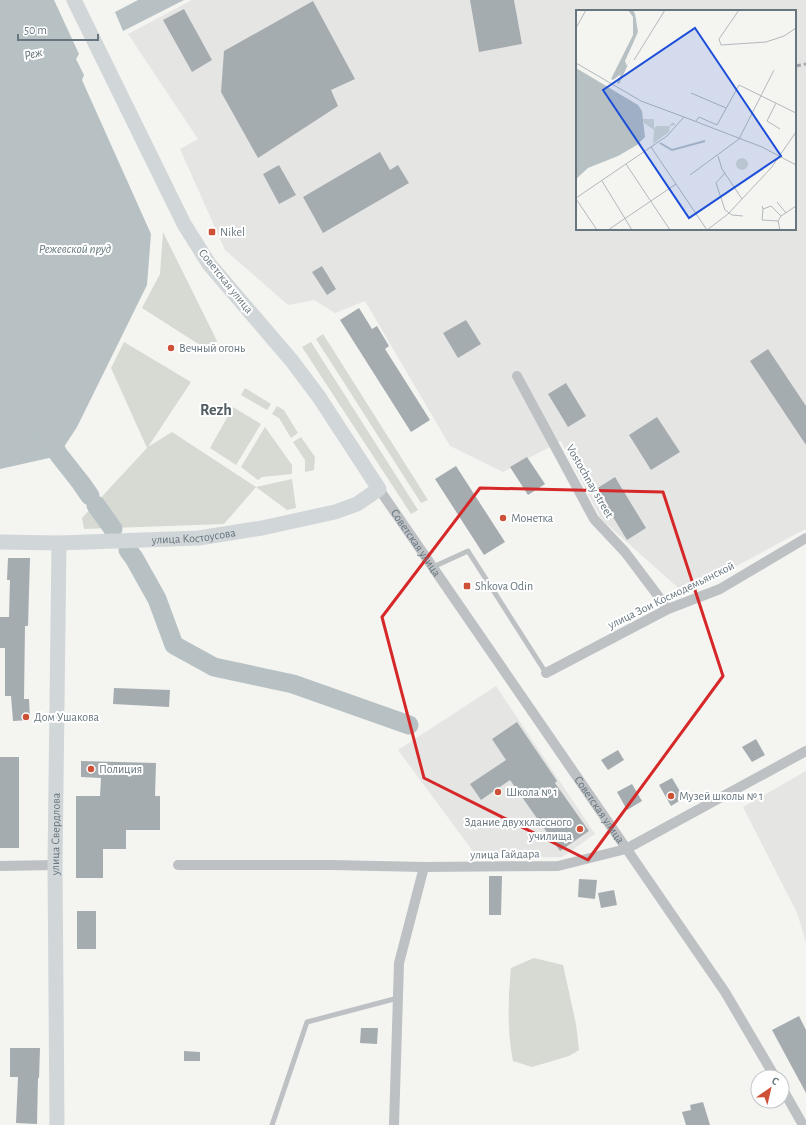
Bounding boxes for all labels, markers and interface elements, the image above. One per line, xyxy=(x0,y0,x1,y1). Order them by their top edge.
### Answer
inset map xyxy=(576,10,796,230)
scale bar xyxy=(18,16,98,42)
text: 50 m xyxy=(24,24,47,36)
water label: Реж xyxy=(23,46,44,63)
place label: Nikel xyxy=(220,226,245,238)
marker: Nikel xyxy=(207,227,217,237)
water label: Режевской пруд xyxy=(39,243,111,256)
street label: Советская улица xyxy=(196,247,256,316)
place label: Вечный огонь xyxy=(179,342,245,354)
marker: Вечный огонь xyxy=(166,343,176,353)
district label: Rezh xyxy=(200,402,232,418)
street label: Vostochnay street xyxy=(563,442,616,520)
street label: Советская улица xyxy=(388,507,443,579)
place label: Монетка xyxy=(511,512,554,524)
marker: Монетка xyxy=(498,513,508,523)
street label: улица Костоусова xyxy=(151,526,237,547)
street label: улица Зои Космодемьянской xyxy=(605,559,736,632)
place label: Shkova Odin xyxy=(475,580,533,592)
marker: Shkova Odin xyxy=(462,581,472,591)
place label: Дом Ушакова xyxy=(34,711,99,723)
marker: Дом Ушакова xyxy=(21,712,31,722)
place label: Полиция xyxy=(99,763,142,775)
marker: Полиция xyxy=(86,764,96,774)
street label: Советская улица xyxy=(572,774,627,846)
place label: Школа № 1 xyxy=(506,786,558,798)
marker: Школа № 1 xyxy=(493,787,503,797)
place label: Музей школы № 1 xyxy=(679,790,763,803)
marker: Музей школы № 1 xyxy=(666,791,676,801)
street label: улица Свердлова xyxy=(49,792,62,876)
place label: Здание двухклассного училища xyxy=(464,816,573,843)
marker: Здание двухклассного училища xyxy=(575,824,585,834)
street label: улица Гайдара xyxy=(469,847,540,862)
north arrow xyxy=(750,1069,790,1109)
text: С xyxy=(770,1075,781,1087)

